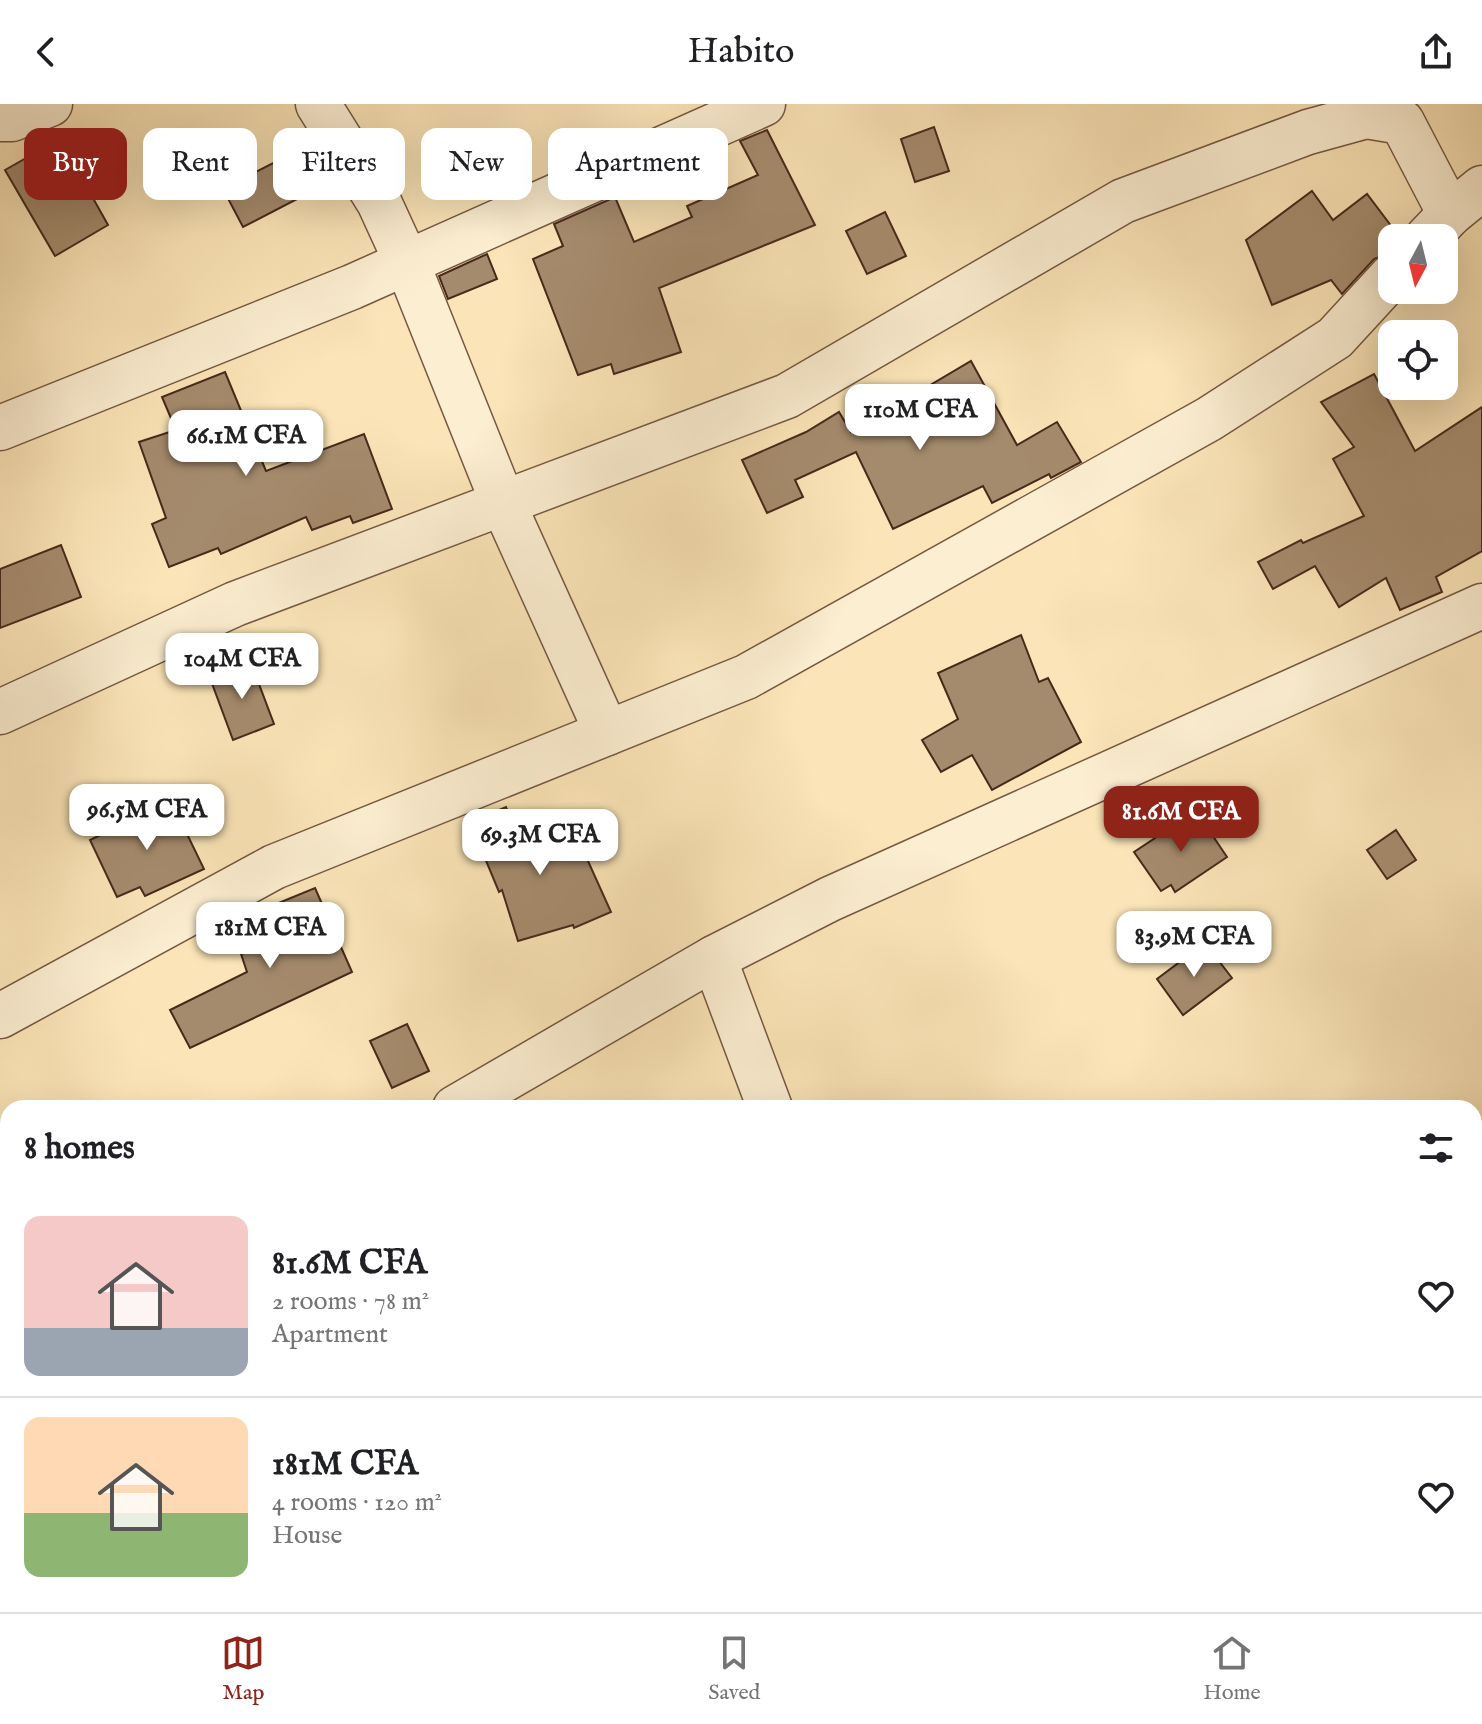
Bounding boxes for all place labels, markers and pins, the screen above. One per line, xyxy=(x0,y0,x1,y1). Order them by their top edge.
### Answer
pin: 110M CFA xyxy=(837,384,1003,452)
pin: 66.1M CFA xyxy=(154,410,338,478)
pin: 104M CFA xyxy=(159,633,325,701)
pin: 96.5M CFA xyxy=(55,784,239,852)
pin: 81.6M CFA xyxy=(1089,786,1273,854)
pin: 69.3M CFA xyxy=(448,809,632,877)
pin: 181M CFA xyxy=(187,902,353,970)
pin: 83.9M CFA xyxy=(1102,911,1286,979)

